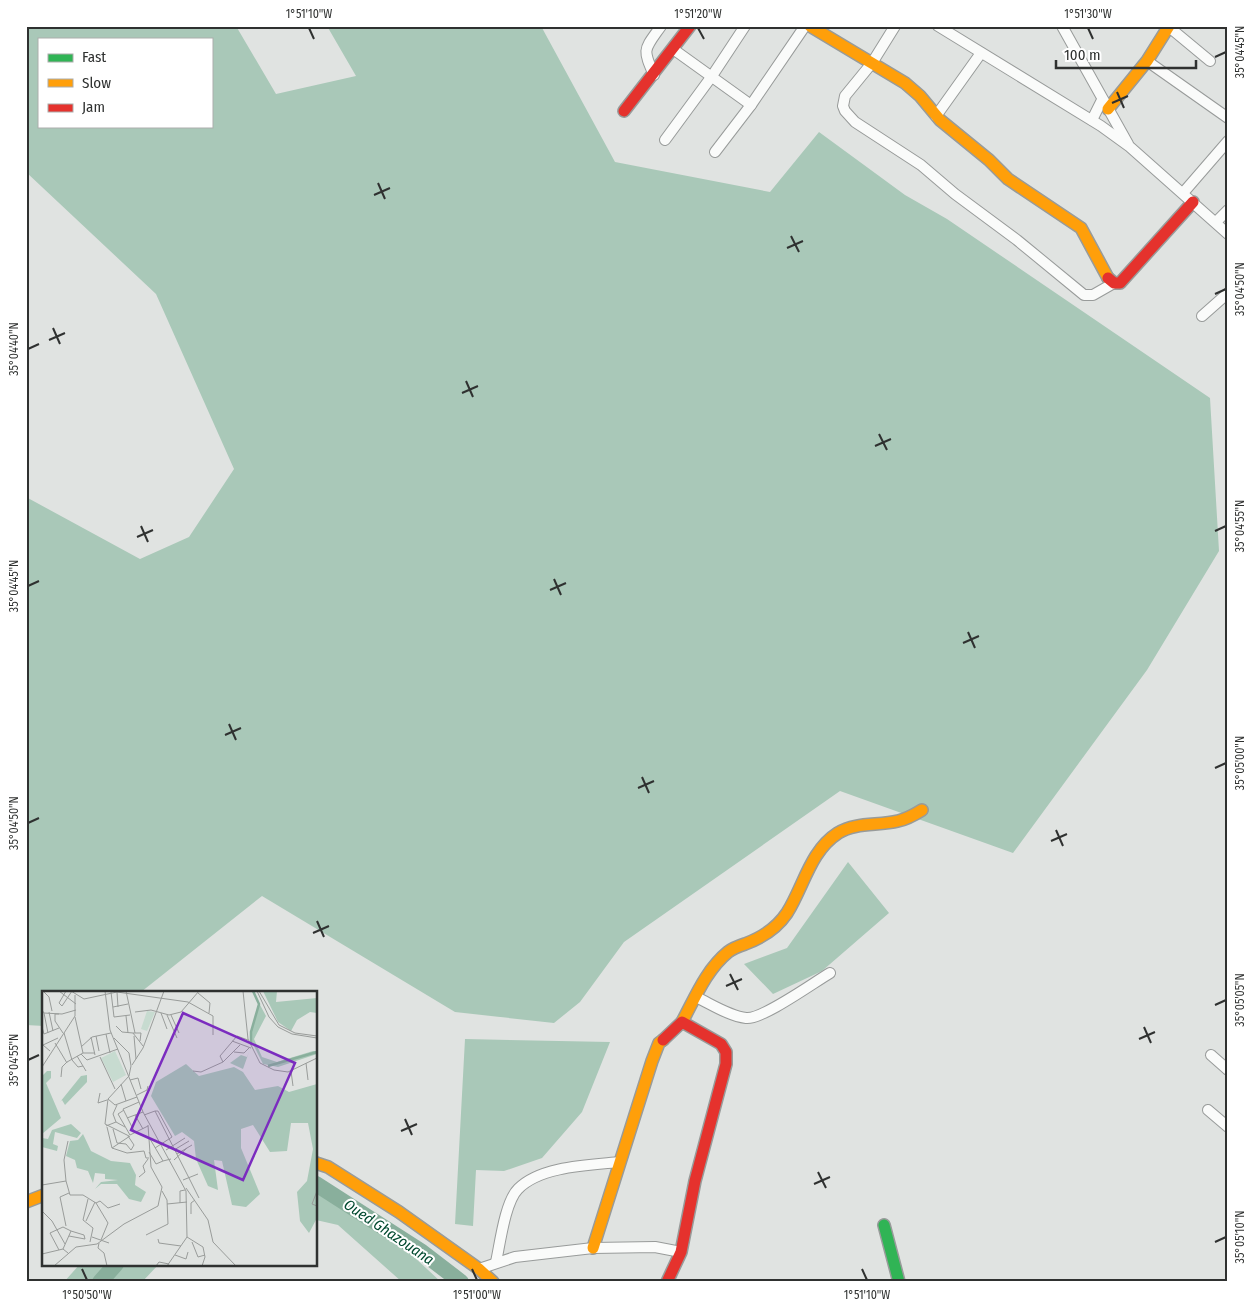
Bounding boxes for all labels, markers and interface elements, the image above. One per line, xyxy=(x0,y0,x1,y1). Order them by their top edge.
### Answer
text: 1°51'10"W xyxy=(286,7,332,21)
text: 1°51'20"W xyxy=(674,7,722,21)
text: 1°51'30"W xyxy=(1064,7,1112,21)
text: 35°04'45"N xyxy=(1233,26,1247,78)
legend xyxy=(38,38,212,128)
scale bar xyxy=(1056,38,1196,70)
text: 100 m xyxy=(1064,46,1101,64)
text: Fast xyxy=(82,48,106,66)
text: Slow xyxy=(82,74,111,92)
text: Jam xyxy=(82,98,105,116)
text: 35°04'50"N xyxy=(1233,262,1247,316)
text: 35°04'40"N xyxy=(7,322,21,376)
text: 35°04'55"N xyxy=(1233,500,1247,552)
text: 35°04'45"N xyxy=(7,560,21,612)
text: 35°05'00"N xyxy=(1233,736,1247,790)
text: 35°04'50"N xyxy=(7,796,21,850)
text: 35°05'05"N xyxy=(1233,973,1247,1027)
inset map xyxy=(42,991,318,1266)
text: 35°04'55"N xyxy=(7,1034,21,1086)
water label: Oued Ghazouana xyxy=(341,1195,438,1269)
text: 35°05'10"N xyxy=(1233,1211,1247,1263)
text: 1°50'50"W xyxy=(62,1288,112,1302)
text: 1°51'00"W xyxy=(453,1288,501,1302)
text: 1°51'10"W xyxy=(844,1288,890,1302)

